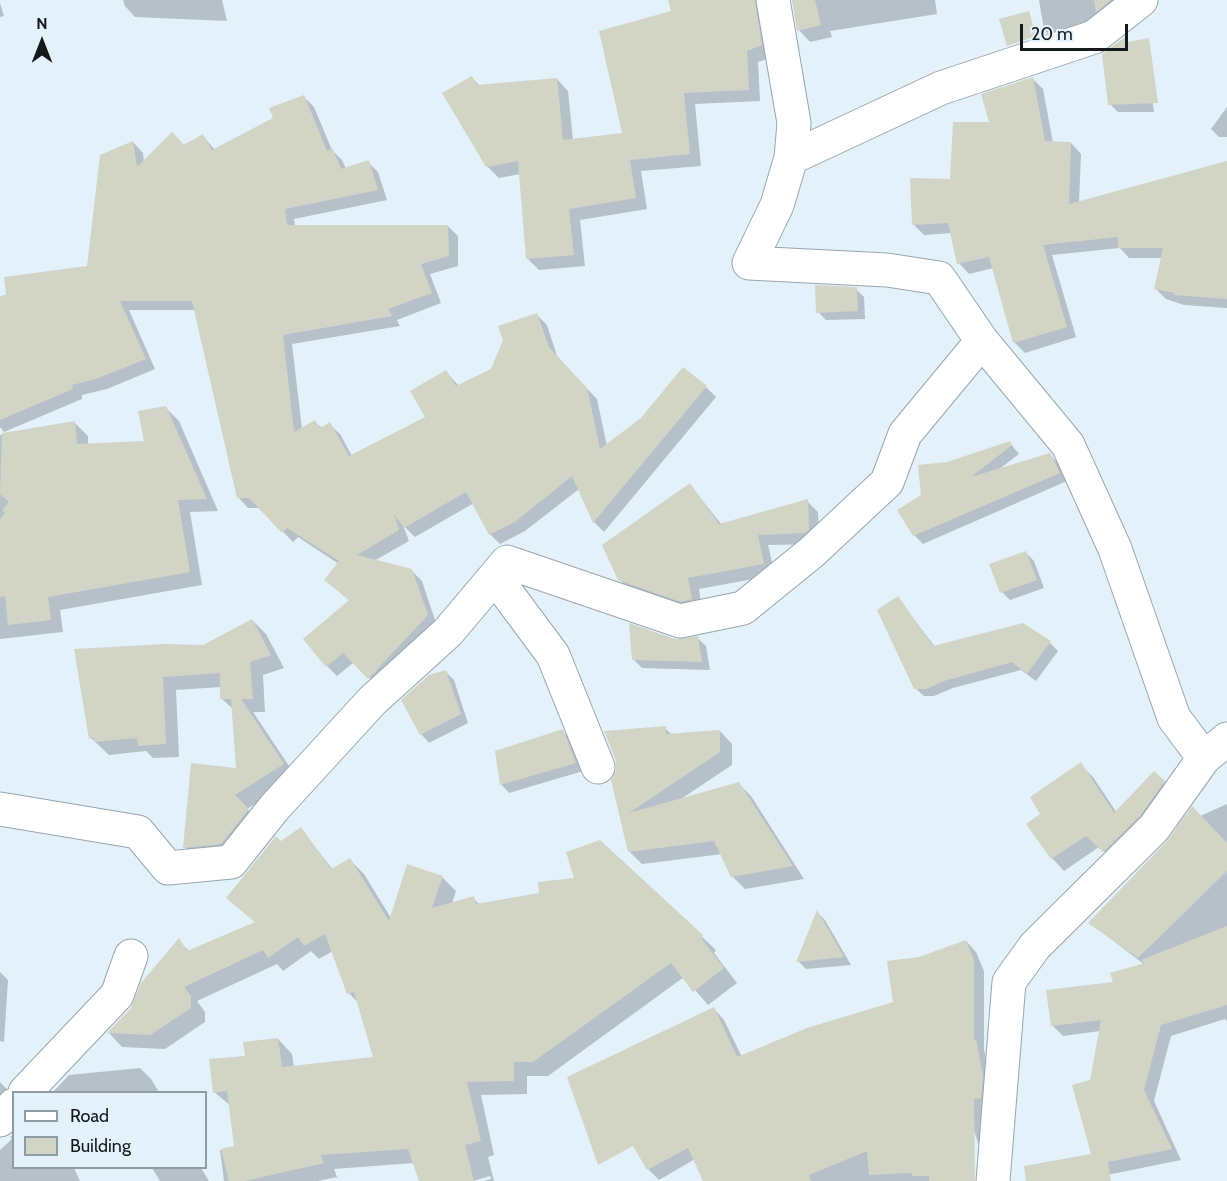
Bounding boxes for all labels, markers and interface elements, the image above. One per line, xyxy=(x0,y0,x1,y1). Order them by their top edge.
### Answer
north arrow xyxy=(12,12,72,72)
scale bar xyxy=(1023,12,1131,50)
text: N xyxy=(36,14,48,33)
text: 20 m xyxy=(1031,23,1073,45)
legend xyxy=(12,1091,207,1169)
text: Road xyxy=(70,1105,109,1127)
text: Building xyxy=(70,1135,131,1157)

